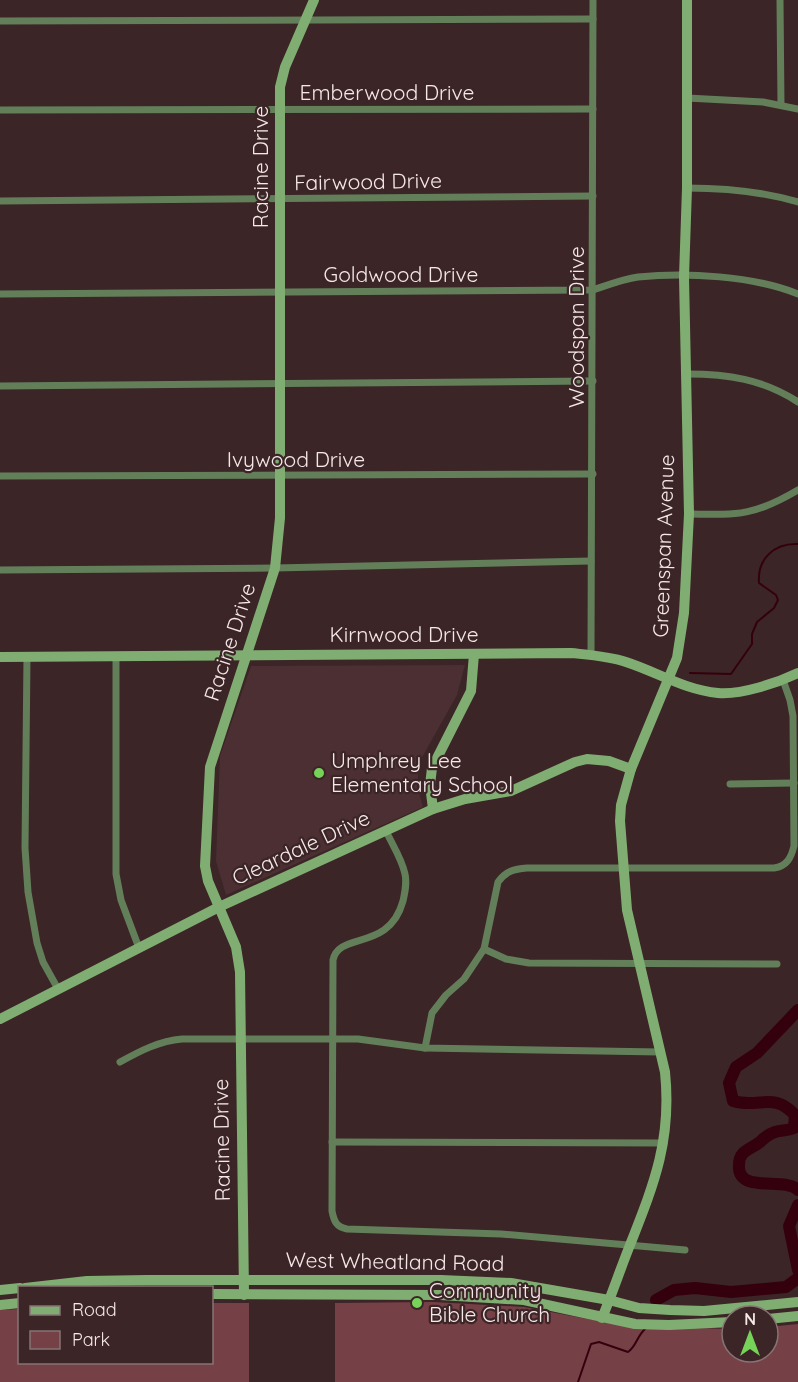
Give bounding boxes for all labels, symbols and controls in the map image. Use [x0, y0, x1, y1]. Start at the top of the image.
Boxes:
street label: Emberwood Drive [300, 79, 474, 105]
street label: Racine Drive [247, 106, 273, 228]
street label: Fairwood Drive [294, 167, 442, 195]
street label: Woodspan Drive [563, 246, 589, 408]
street label: Goldwood Drive [324, 261, 478, 287]
street label: Ivywood Drive [227, 446, 365, 472]
street label: Greenspan Avenue [647, 454, 679, 638]
street label: Racine Drive [198, 579, 260, 704]
street label: Kirnwood Drive [329, 621, 479, 647]
place label: Umphrey Lee Elementary School [331, 747, 513, 797]
marker: Umphrey Lee Elementary School [312, 766, 326, 780]
street label: Cleardale Drive [228, 804, 374, 890]
street label: Racine Drive [207, 1079, 235, 1202]
street label: West Wheatland Road [285, 1246, 505, 1276]
place label: Community Bible Church [429, 1277, 550, 1327]
legend [18, 1286, 213, 1364]
marker: Community Bible Church [410, 1296, 424, 1310]
text: Road [72, 1298, 117, 1321]
north arrow [720, 1304, 780, 1364]
text: N [744, 1309, 756, 1329]
text: Park [72, 1328, 110, 1351]

